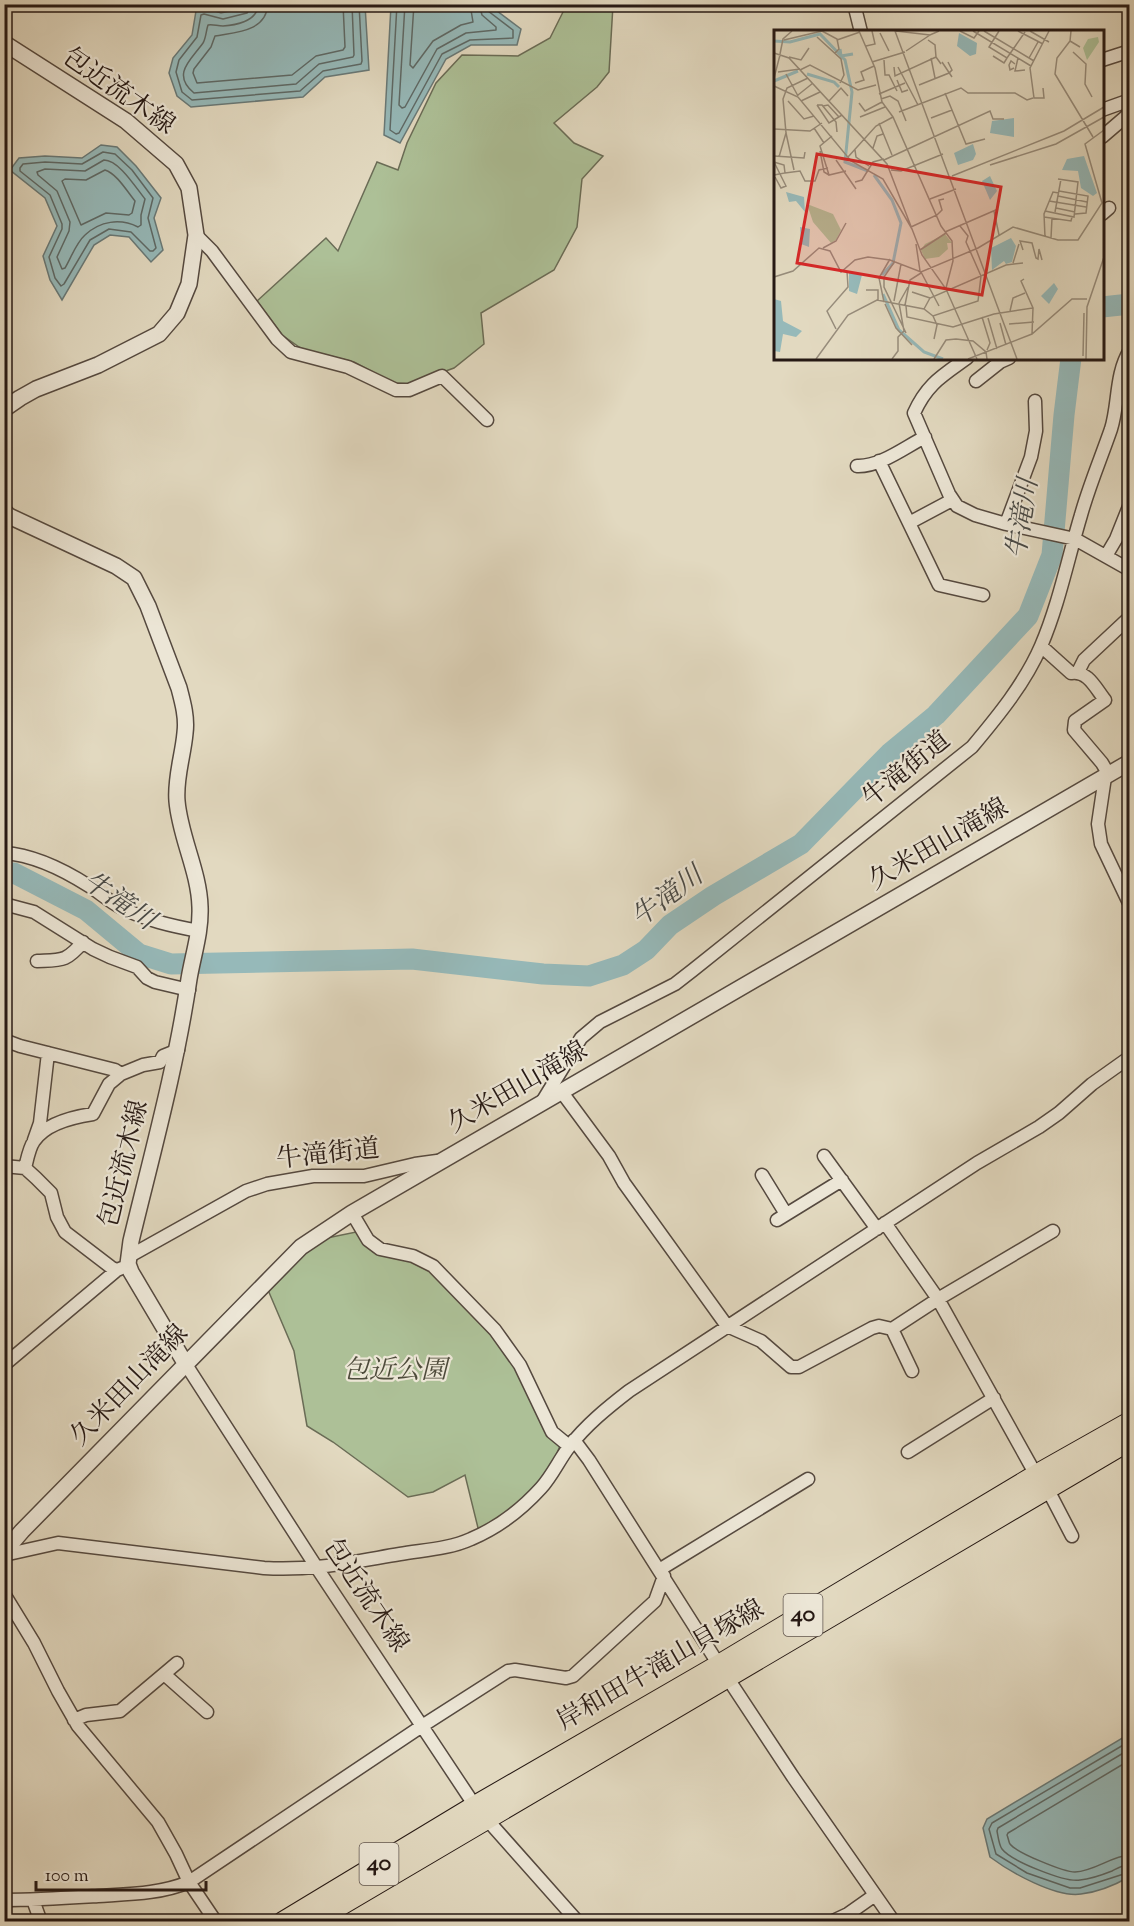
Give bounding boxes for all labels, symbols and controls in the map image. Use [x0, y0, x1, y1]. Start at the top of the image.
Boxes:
inset map [774, 30, 1104, 360]
street label: 包近流木線 [54, 40, 182, 144]
water label: 牛滝川 [998, 473, 1050, 562]
street label: 牛滝街道 [855, 723, 959, 817]
street label: 久米田山滝線 [862, 790, 1016, 900]
water label: 牛滝川 [624, 856, 714, 938]
water label: 牛滝川 [74, 863, 165, 942]
street label: 久米田山滝線 [441, 1033, 595, 1143]
street label: 包近流木線 [91, 1096, 159, 1232]
street label: 牛滝街道 [274, 1131, 382, 1179]
street label: 久米田山滝線 [63, 1317, 197, 1455]
park label: 包近公園 [343, 1353, 451, 1390]
street label: 包近流木線 [313, 1532, 417, 1660]
street label: 岸和田牛滝山貝塚線 [550, 1591, 772, 1741]
road number: 40 [784, 1594, 822, 1636]
road number: 40 [360, 1843, 398, 1885]
scale bar [36, 1854, 206, 1892]
text: 100 m [45, 1864, 89, 1890]

